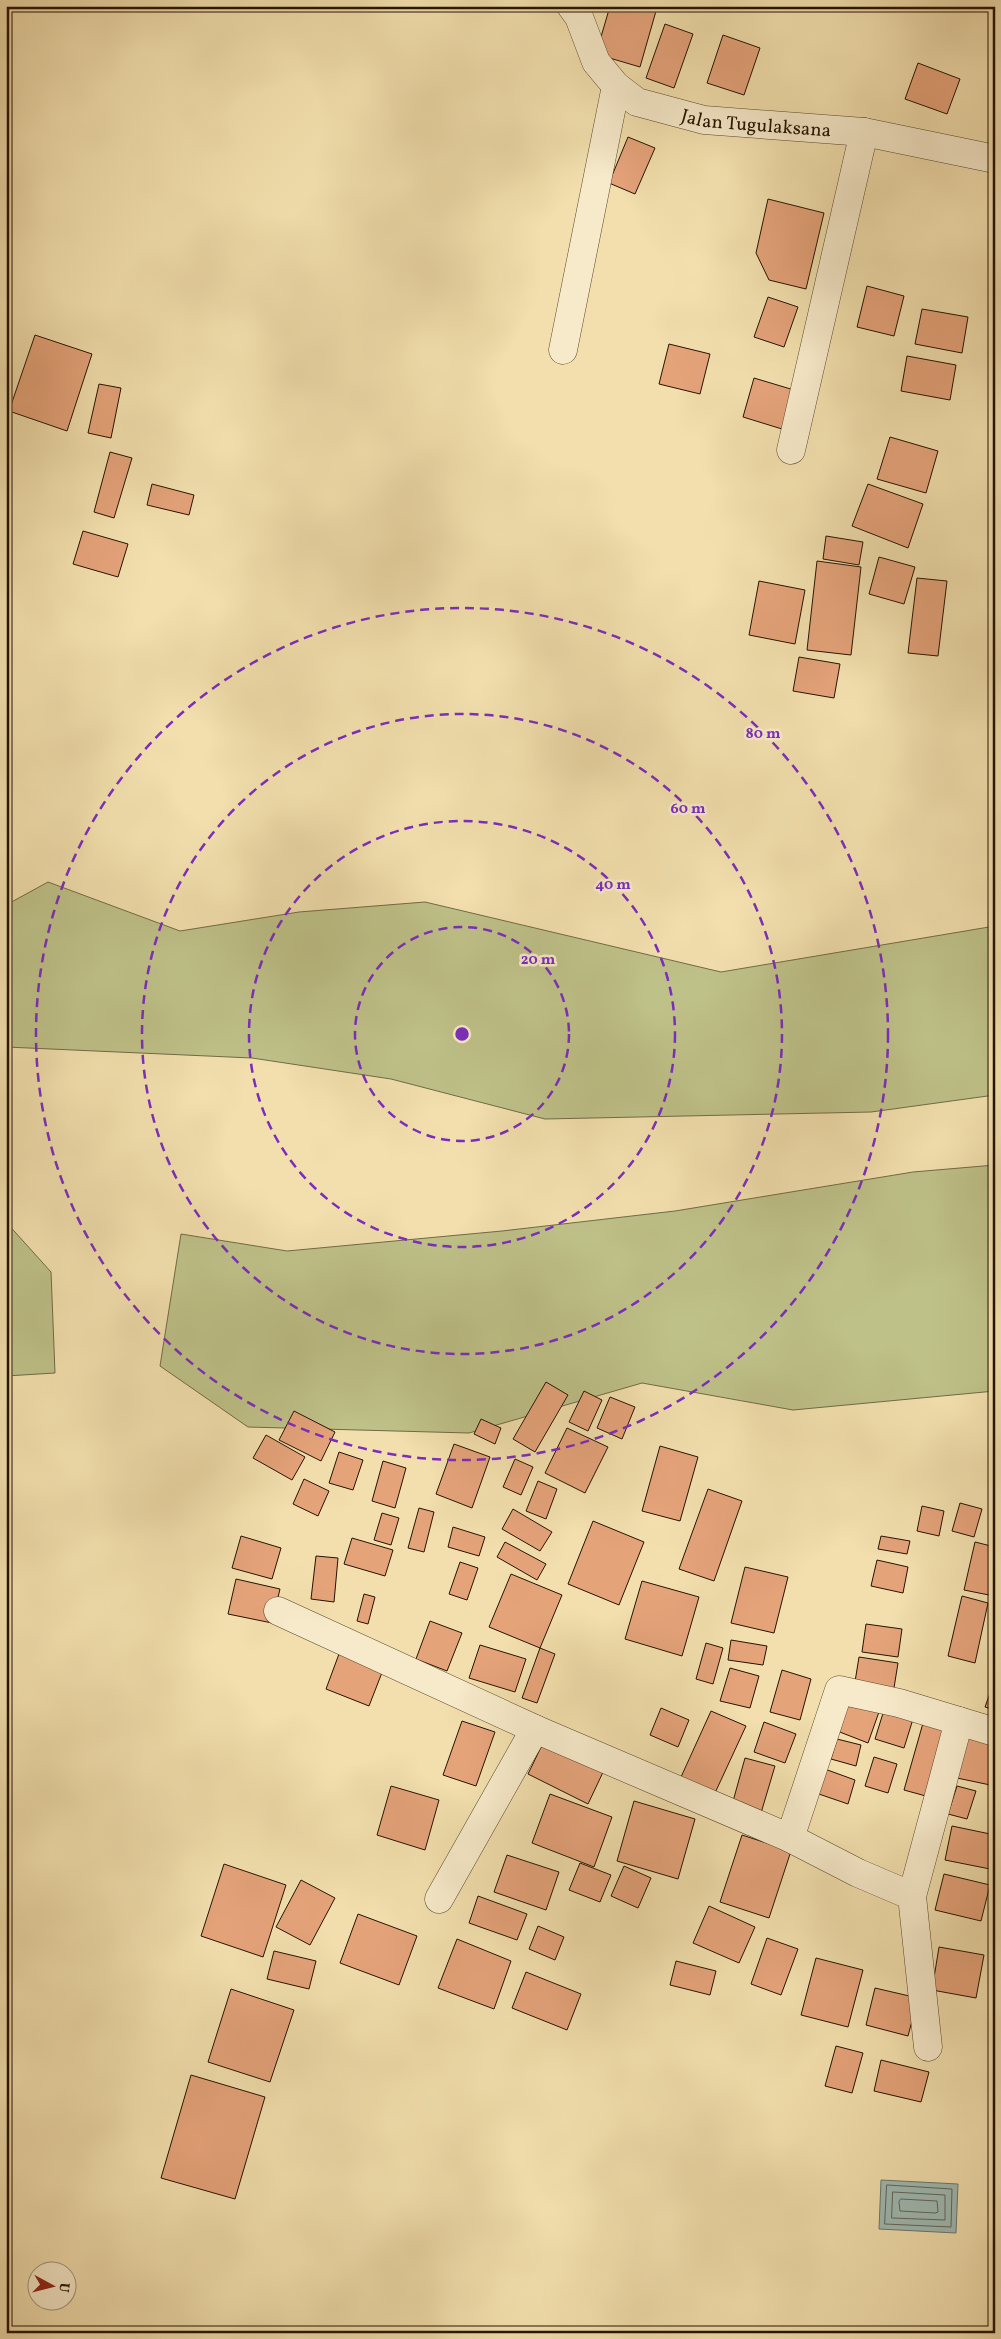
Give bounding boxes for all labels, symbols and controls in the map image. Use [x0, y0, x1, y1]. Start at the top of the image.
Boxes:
street label: Jalan Tugulaksana [678, 103, 832, 145]
text: 80 m [746, 724, 781, 745]
text: 60 m [671, 799, 706, 820]
text: 40 m [595, 875, 631, 896]
text: 20 m [521, 950, 556, 971]
centre of rings [453, 1025, 471, 1043]
north arrow [28, 2262, 78, 2312]
text: U [53, 2281, 73, 2294]

